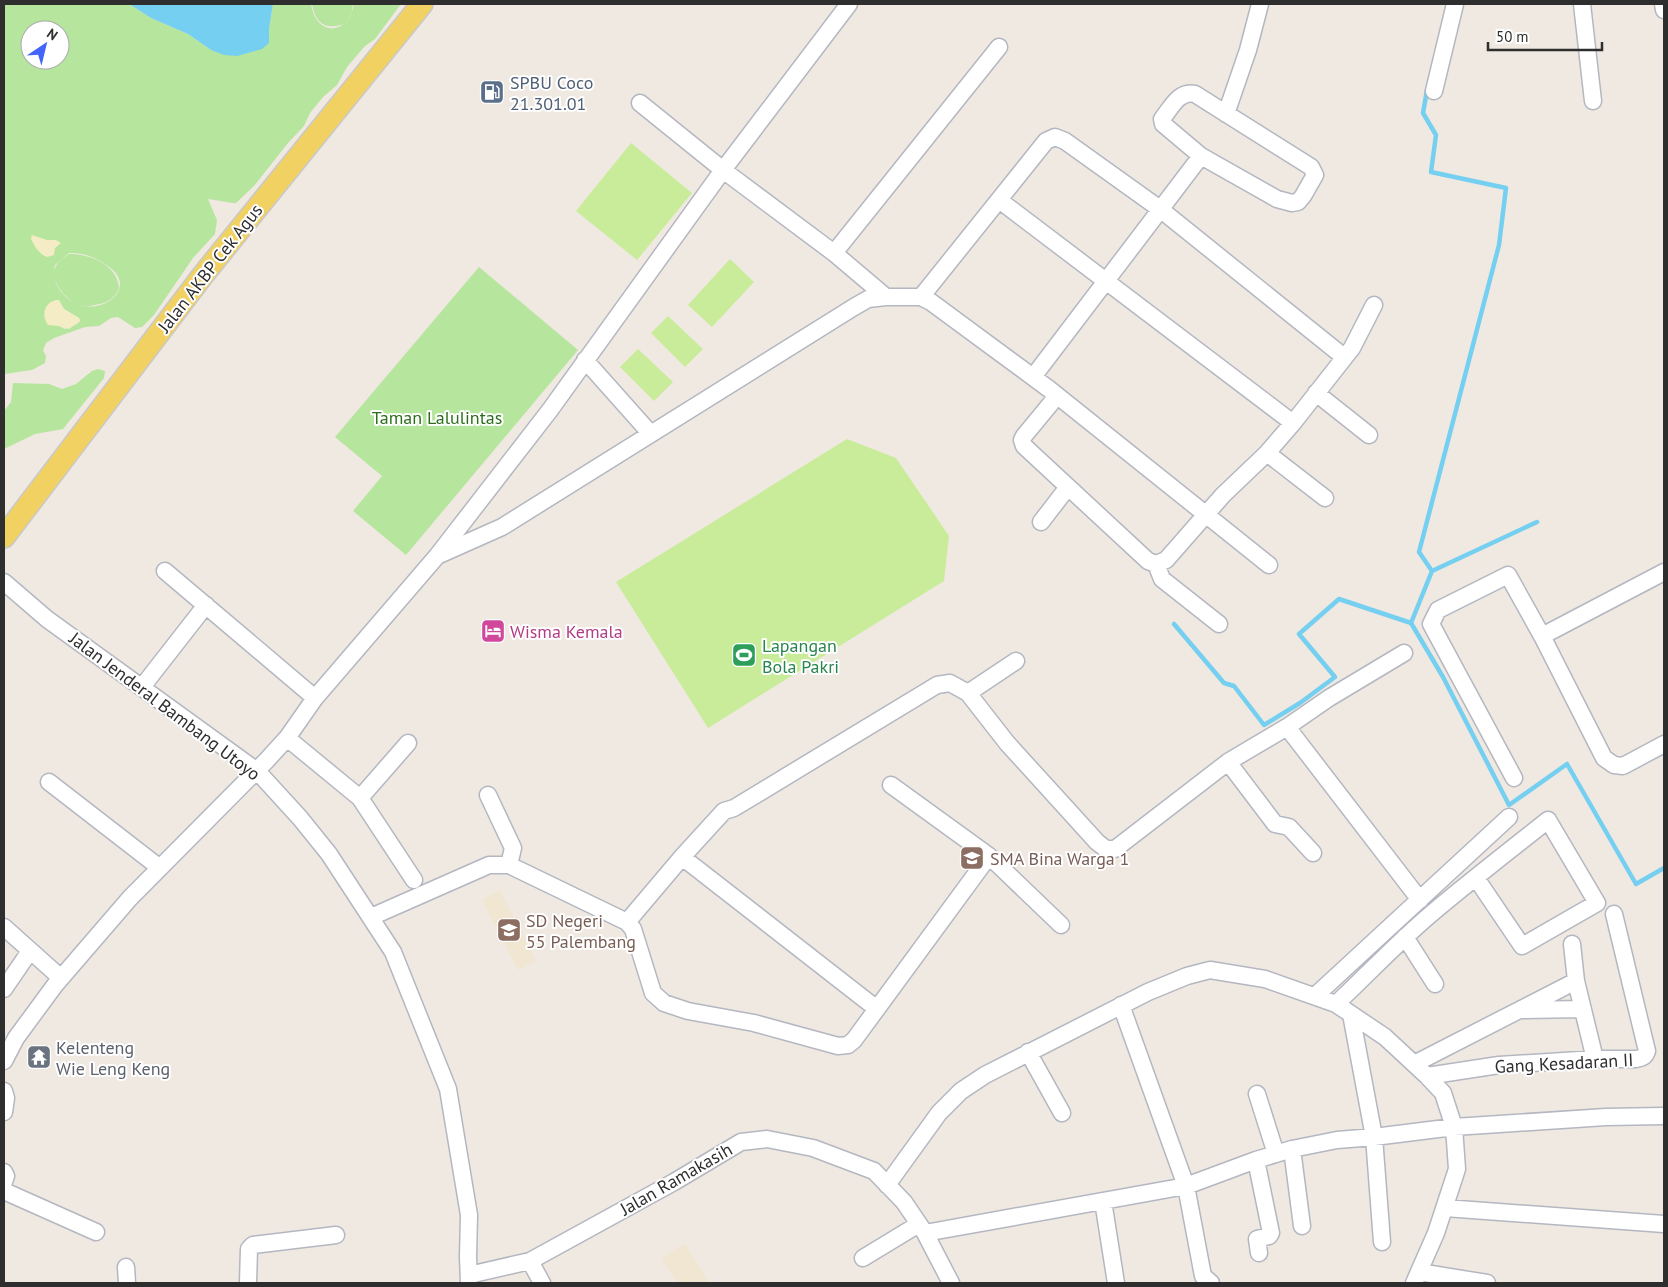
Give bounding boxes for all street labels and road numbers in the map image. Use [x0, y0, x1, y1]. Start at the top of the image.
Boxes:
street label: Jalan AKBP Cek Agus [152, 199, 267, 338]
street label: Jalan Jenderal Bambang Utoyo [64, 626, 265, 785]
street label: Gang Kesadaran II [1494, 1048, 1634, 1078]
street label: Jalan Ramakasih [615, 1138, 736, 1221]

